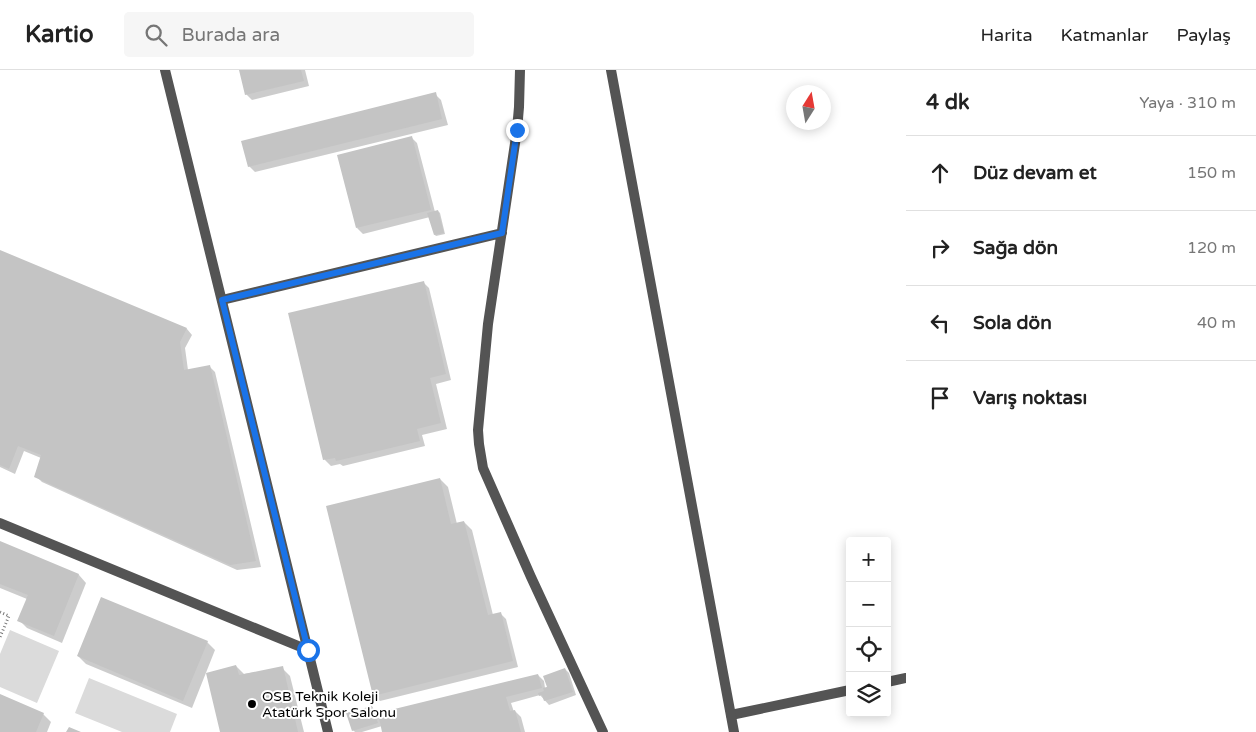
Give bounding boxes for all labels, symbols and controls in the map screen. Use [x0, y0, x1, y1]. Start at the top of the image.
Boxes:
search box [124, 12, 474, 57]
text: Kartio [25, 20, 94, 49]
icon: search [142, 21, 170, 49]
text: Burada ara [182, 24, 280, 46]
text: Harita [980, 24, 1033, 46]
text: Katmanlar [1061, 24, 1149, 46]
text: Paylaş [1177, 24, 1231, 46]
north arrow [786, 85, 831, 130]
text: 4 dk [926, 90, 969, 115]
text: Yaya · 310 m [1139, 93, 1236, 113]
route end [506, 119, 529, 142]
icon: ahead [926, 159, 954, 187]
text: Düz devam et [973, 162, 1097, 184]
text: 150 m [1187, 163, 1236, 183]
icon: right [926, 234, 954, 262]
text: Sağa dön [973, 237, 1058, 259]
text: 120 m [1187, 238, 1236, 258]
icon: left [926, 309, 954, 337]
text: Sola dön [973, 312, 1052, 334]
text: 40 m [1197, 313, 1236, 333]
icon: arrive [926, 384, 954, 412]
text: Varış noktası [973, 387, 1087, 409]
map controls [846, 537, 891, 717]
button: + [846, 537, 891, 582]
button: − [846, 582, 891, 627]
button: locate [846, 627, 891, 672]
route start [297, 639, 320, 662]
button: layers [846, 672, 891, 717]
place label: OSB Teknik Koleji Atatürk Spor Salonu [262, 688, 396, 721]
marker: OSB Teknik Koleji Atatürk Spor Salonu [246, 698, 258, 710]

